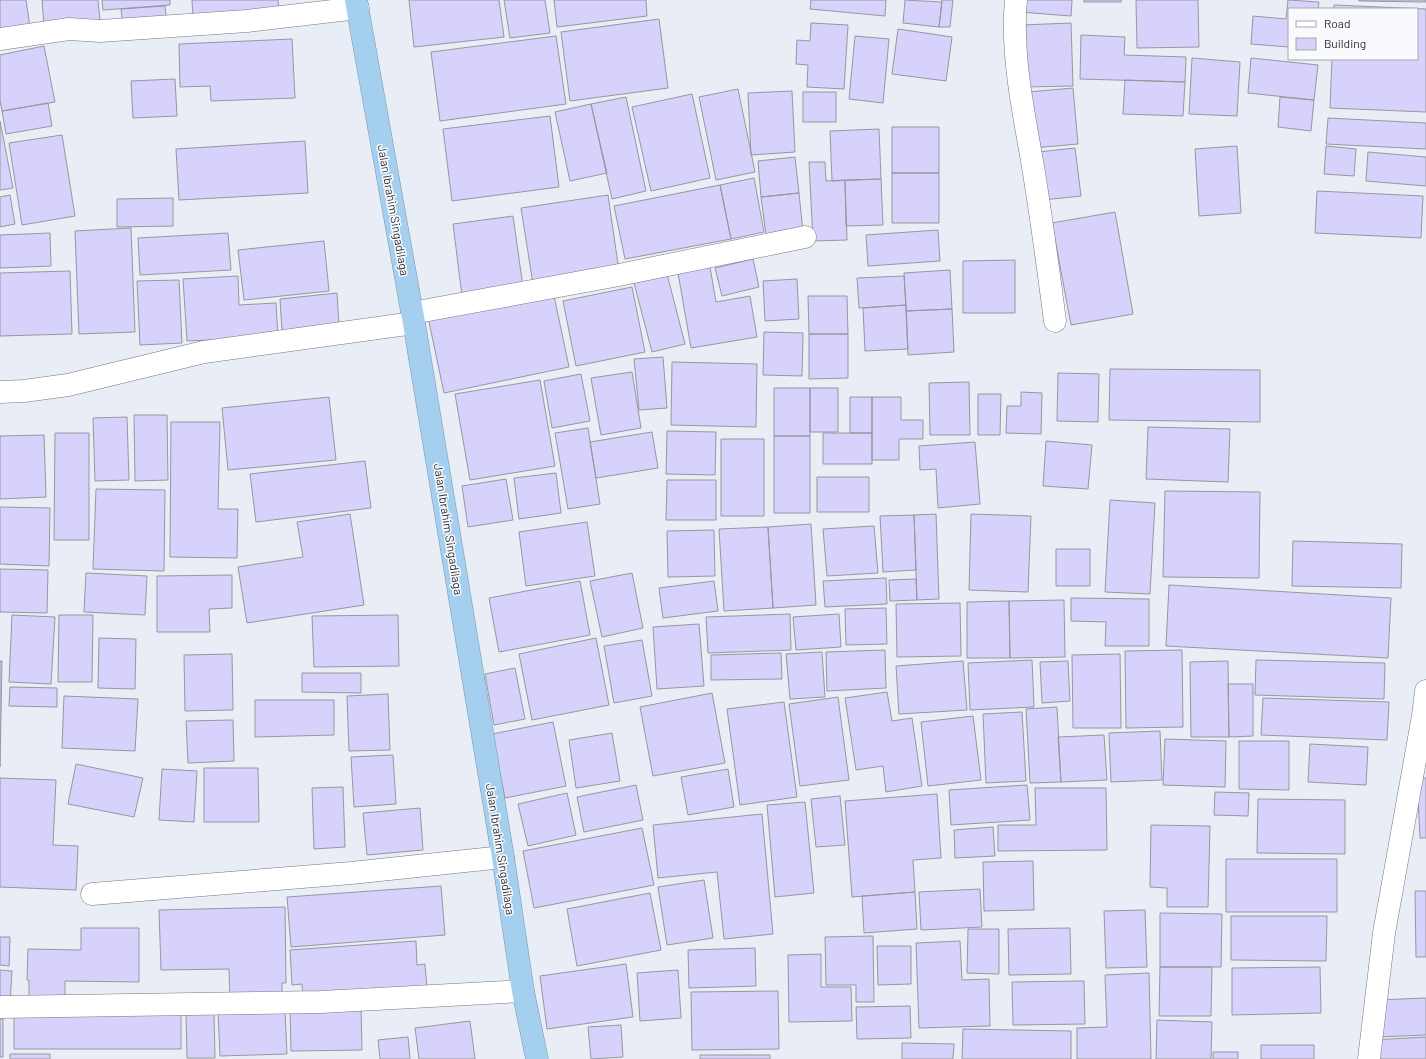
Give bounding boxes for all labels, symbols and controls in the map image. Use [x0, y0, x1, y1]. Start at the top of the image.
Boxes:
legend [1288, 8, 1418, 60]
text: Road [1324, 16, 1351, 30]
text: Building [1324, 36, 1366, 50]
street label: Jalan Ibrahim Singadilaga [376, 143, 412, 277]
street label: Jalan Ibrahim Singadilaga [432, 462, 466, 596]
street label: Jalan Ibrahim Singadilaga [484, 782, 518, 916]

